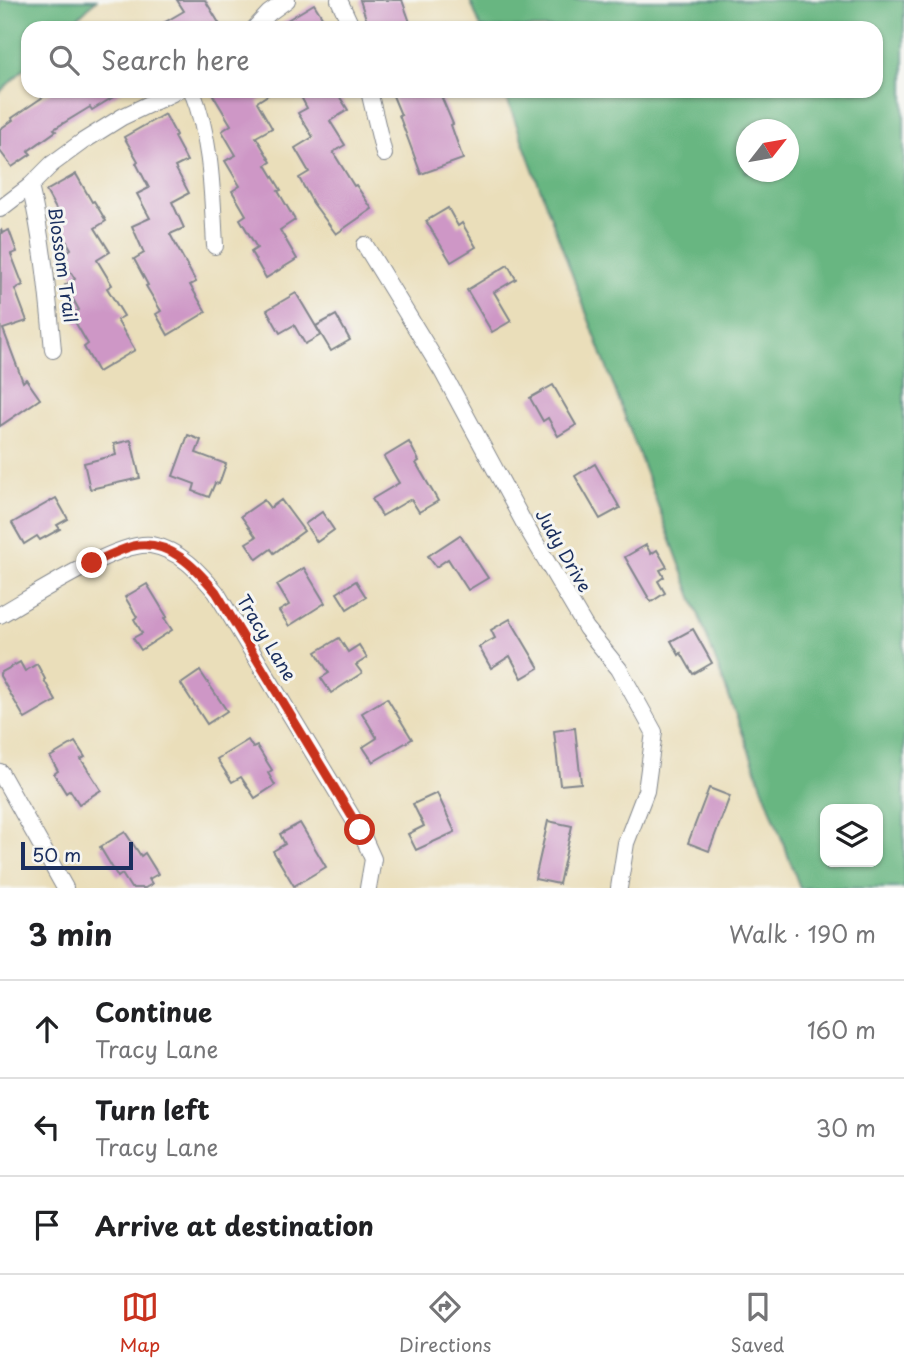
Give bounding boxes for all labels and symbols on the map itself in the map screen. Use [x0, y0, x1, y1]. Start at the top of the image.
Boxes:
north arrow [736, 119, 799, 182]
street label: Blossom Trail [42, 205, 85, 324]
street label: Judy Drive [530, 504, 599, 597]
route end [76, 547, 107, 578]
street label: Tracy Lane [231, 589, 304, 686]
route start [344, 814, 375, 845]
scale bar [21, 839, 133, 871]

